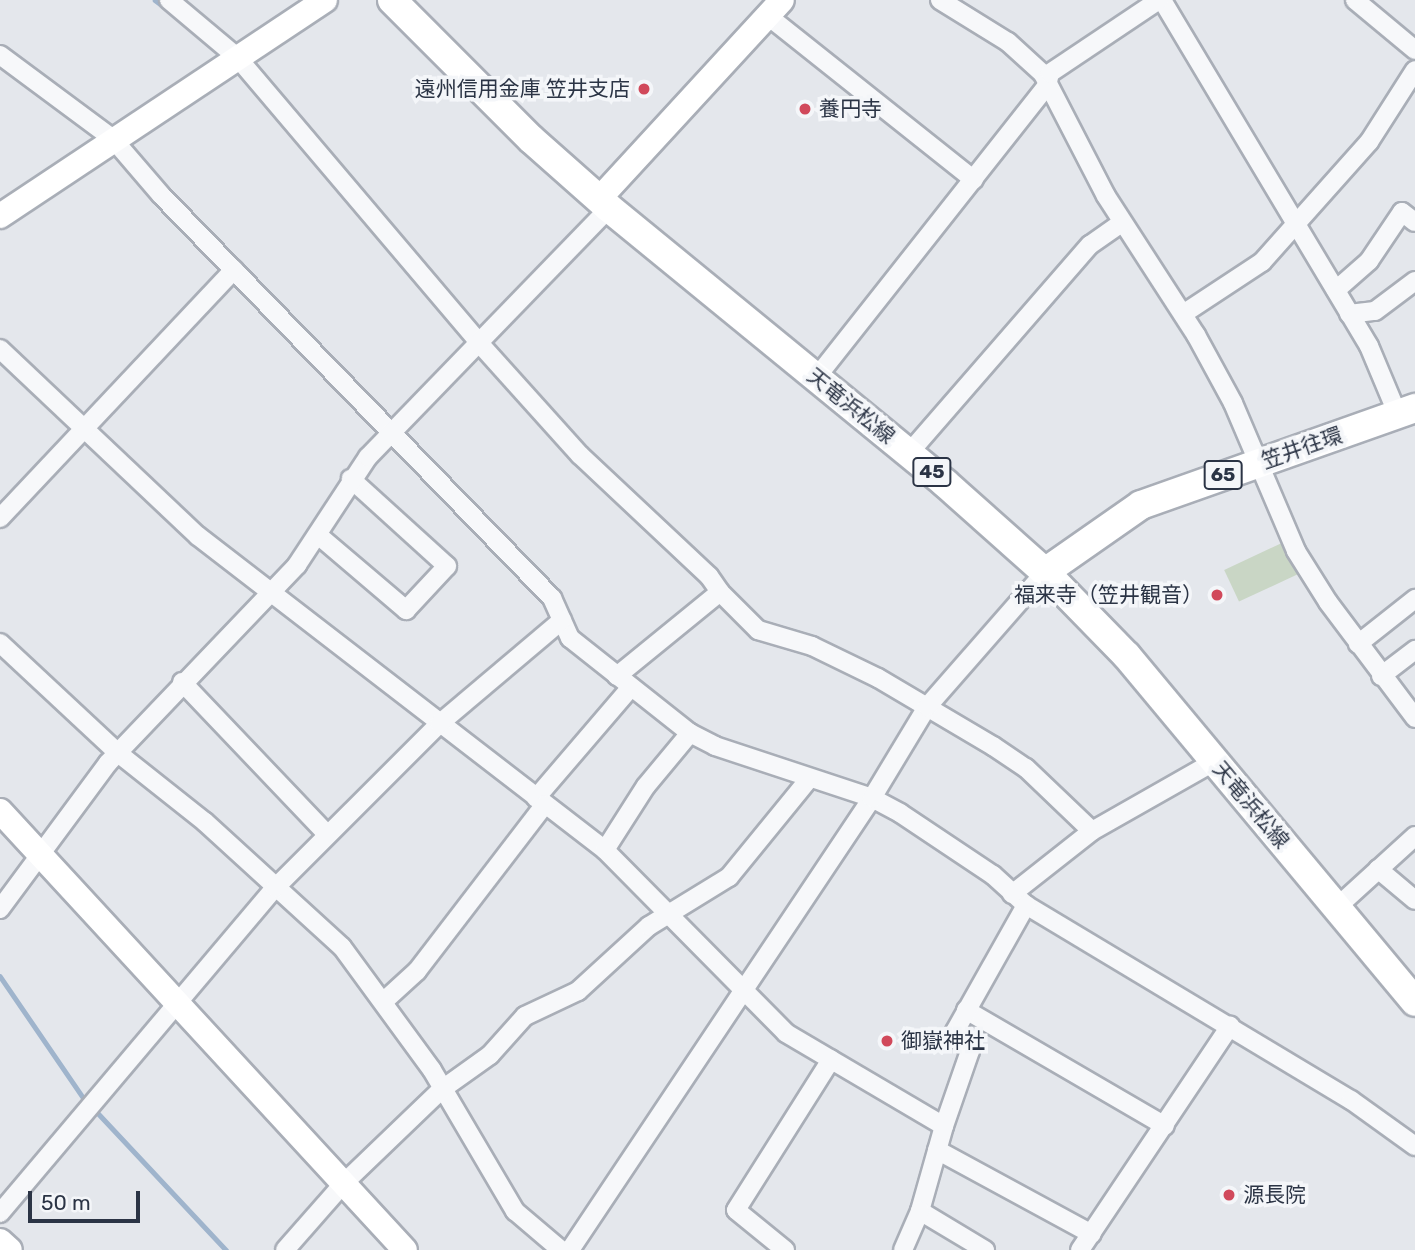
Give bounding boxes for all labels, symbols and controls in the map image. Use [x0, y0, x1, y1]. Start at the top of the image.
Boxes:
place label: 遠州信用金庫 笠井支店 [415, 76, 630, 102]
marker: 遠州信用金庫 笠井支店 [636, 81, 652, 97]
place label: 養円寺 [819, 96, 882, 122]
marker: 養円寺 [797, 101, 813, 117]
street label: 天竜浜松線 [802, 363, 900, 449]
street label: 笠井往環 [1258, 422, 1346, 474]
road number: 45 [911, 457, 953, 488]
road number: 65 [1202, 460, 1244, 490]
place label: 福来寺（笠井観音） [1014, 582, 1203, 608]
marker: 福来寺（笠井観音） [1209, 587, 1225, 603]
street label: 天竜浜松線 [1208, 757, 1294, 853]
place label: 御嶽神社 [901, 1028, 985, 1054]
marker: 御嶽神社 [879, 1033, 895, 1049]
scale bar [32, 1176, 144, 1220]
place label: 源長院 [1243, 1182, 1306, 1208]
marker: 源長院 [1221, 1187, 1237, 1203]
text: 50 m [41, 1190, 91, 1215]

